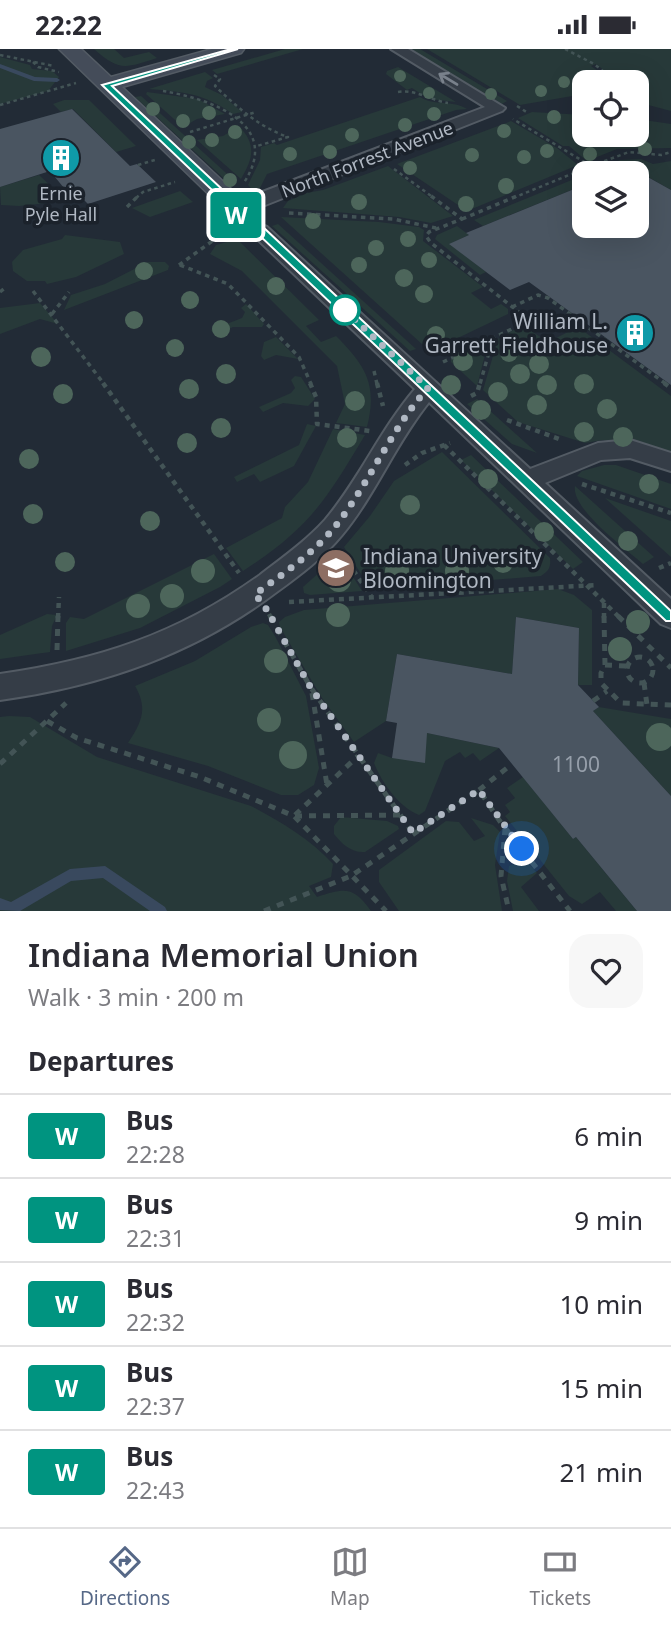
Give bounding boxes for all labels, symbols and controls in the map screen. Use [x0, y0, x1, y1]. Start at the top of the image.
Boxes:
text: 22:22 [35, 7, 102, 43]
map controls [572, 70, 649, 238]
button: locate [572, 70, 649, 147]
one-way arrow [438, 71, 458, 85]
street label: North Forrest Avenue [278, 115, 456, 203]
building icon: Ernie Pyle Hall [40, 137, 82, 179]
button: layers [572, 161, 649, 238]
place label: Ernie Pyle Hall [25, 181, 97, 226]
line badge: W [213, 192, 259, 238]
text: W [224, 198, 248, 231]
unlabelled marker [330, 295, 360, 325]
place label: William L. Garrett Fieldhouse [424, 307, 608, 359]
building icon: William L. Garrett Fieldhouse [614, 312, 656, 354]
place label: Indiana University Bloomington [363, 542, 542, 594]
school or university icon: Indiana University Bloomington [315, 547, 357, 589]
house number: 1100 [552, 750, 600, 778]
your location [504, 831, 539, 866]
text: Indiana Memorial Union [28, 932, 419, 977]
button: heart [569, 934, 643, 1008]
text: Walk · 3 min · 200 m [28, 981, 244, 1013]
text: Departures [28, 1043, 174, 1079]
text: Bus [126, 1102, 173, 1138]
text: 6 min [574, 1118, 643, 1154]
text: W [55, 1119, 78, 1152]
text: 22:28 [126, 1138, 185, 1170]
text: Bus [126, 1186, 173, 1222]
text: 9 min [574, 1202, 643, 1238]
text: W [55, 1203, 78, 1236]
text: 22:31 [126, 1222, 185, 1254]
text: Bus [126, 1270, 173, 1306]
text: 10 min [559, 1286, 643, 1322]
text: W [55, 1287, 78, 1320]
text: 22:32 [126, 1306, 185, 1338]
text: Bus [126, 1354, 173, 1390]
text: 15 min [559, 1370, 643, 1406]
text: W [55, 1371, 78, 1404]
text: 22:37 [126, 1390, 185, 1422]
text: Bus [126, 1438, 173, 1474]
text: 21 min [559, 1454, 643, 1490]
text: W [55, 1455, 78, 1488]
text: 22:43 [126, 1474, 185, 1506]
tab: Directions [80, 1543, 170, 1611]
tab: Map [330, 1543, 370, 1611]
tab: Tickets [530, 1543, 591, 1611]

